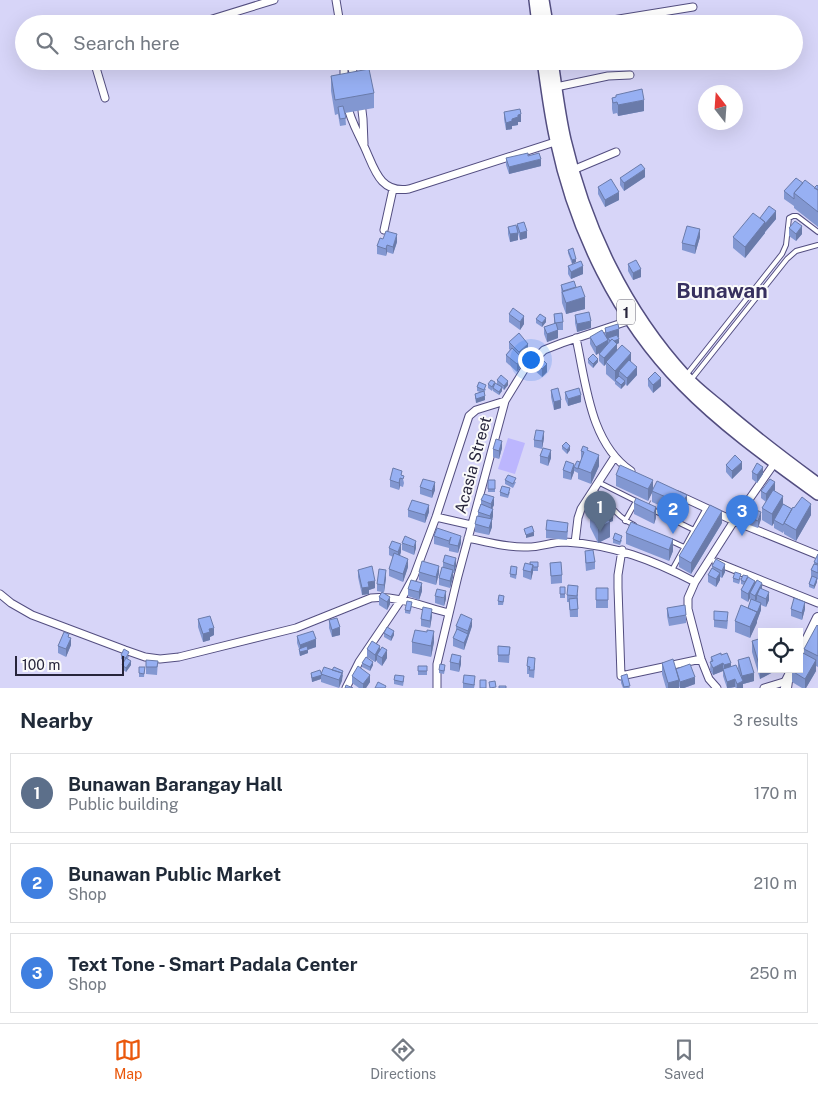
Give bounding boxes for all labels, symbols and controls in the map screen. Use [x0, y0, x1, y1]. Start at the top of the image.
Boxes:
search box [15, 15, 803, 70]
icon: search [33, 29, 61, 57]
text: Search here [73, 32, 180, 54]
north arrow [698, 85, 743, 130]
district label: Bunawan [676, 278, 768, 303]
road number: 1 [617, 300, 635, 324]
your location [518, 347, 544, 373]
street label: Acasia Street [451, 414, 495, 516]
pin: 1 [584, 491, 616, 532]
pin: 2 [657, 493, 689, 534]
pin: 3 [726, 495, 758, 536]
map controls [758, 628, 803, 673]
button: locate [758, 628, 803, 673]
scale bar [15, 653, 124, 676]
text: 100 m [22, 657, 60, 673]
text: Nearby [20, 708, 93, 733]
text: 3 results [733, 711, 798, 730]
text: Bunawan Barangay Hall [68, 773, 283, 795]
text: 1 [34, 784, 40, 803]
text: 170 m [754, 784, 797, 803]
text: Public building [68, 795, 179, 814]
text: Bunawan Public Market [68, 863, 281, 885]
text: 2 [32, 874, 42, 893]
text: 210 m [753, 874, 797, 893]
text: Shop [68, 885, 107, 904]
text: Text Tone - Smart Padala Center [68, 953, 358, 975]
text: 3 [32, 964, 42, 983]
text: 250 m [750, 964, 797, 983]
text: Shop [68, 975, 107, 994]
tab: Map [114, 1036, 142, 1082]
tab: Directions [370, 1036, 436, 1082]
tab: Saved [664, 1036, 704, 1082]

